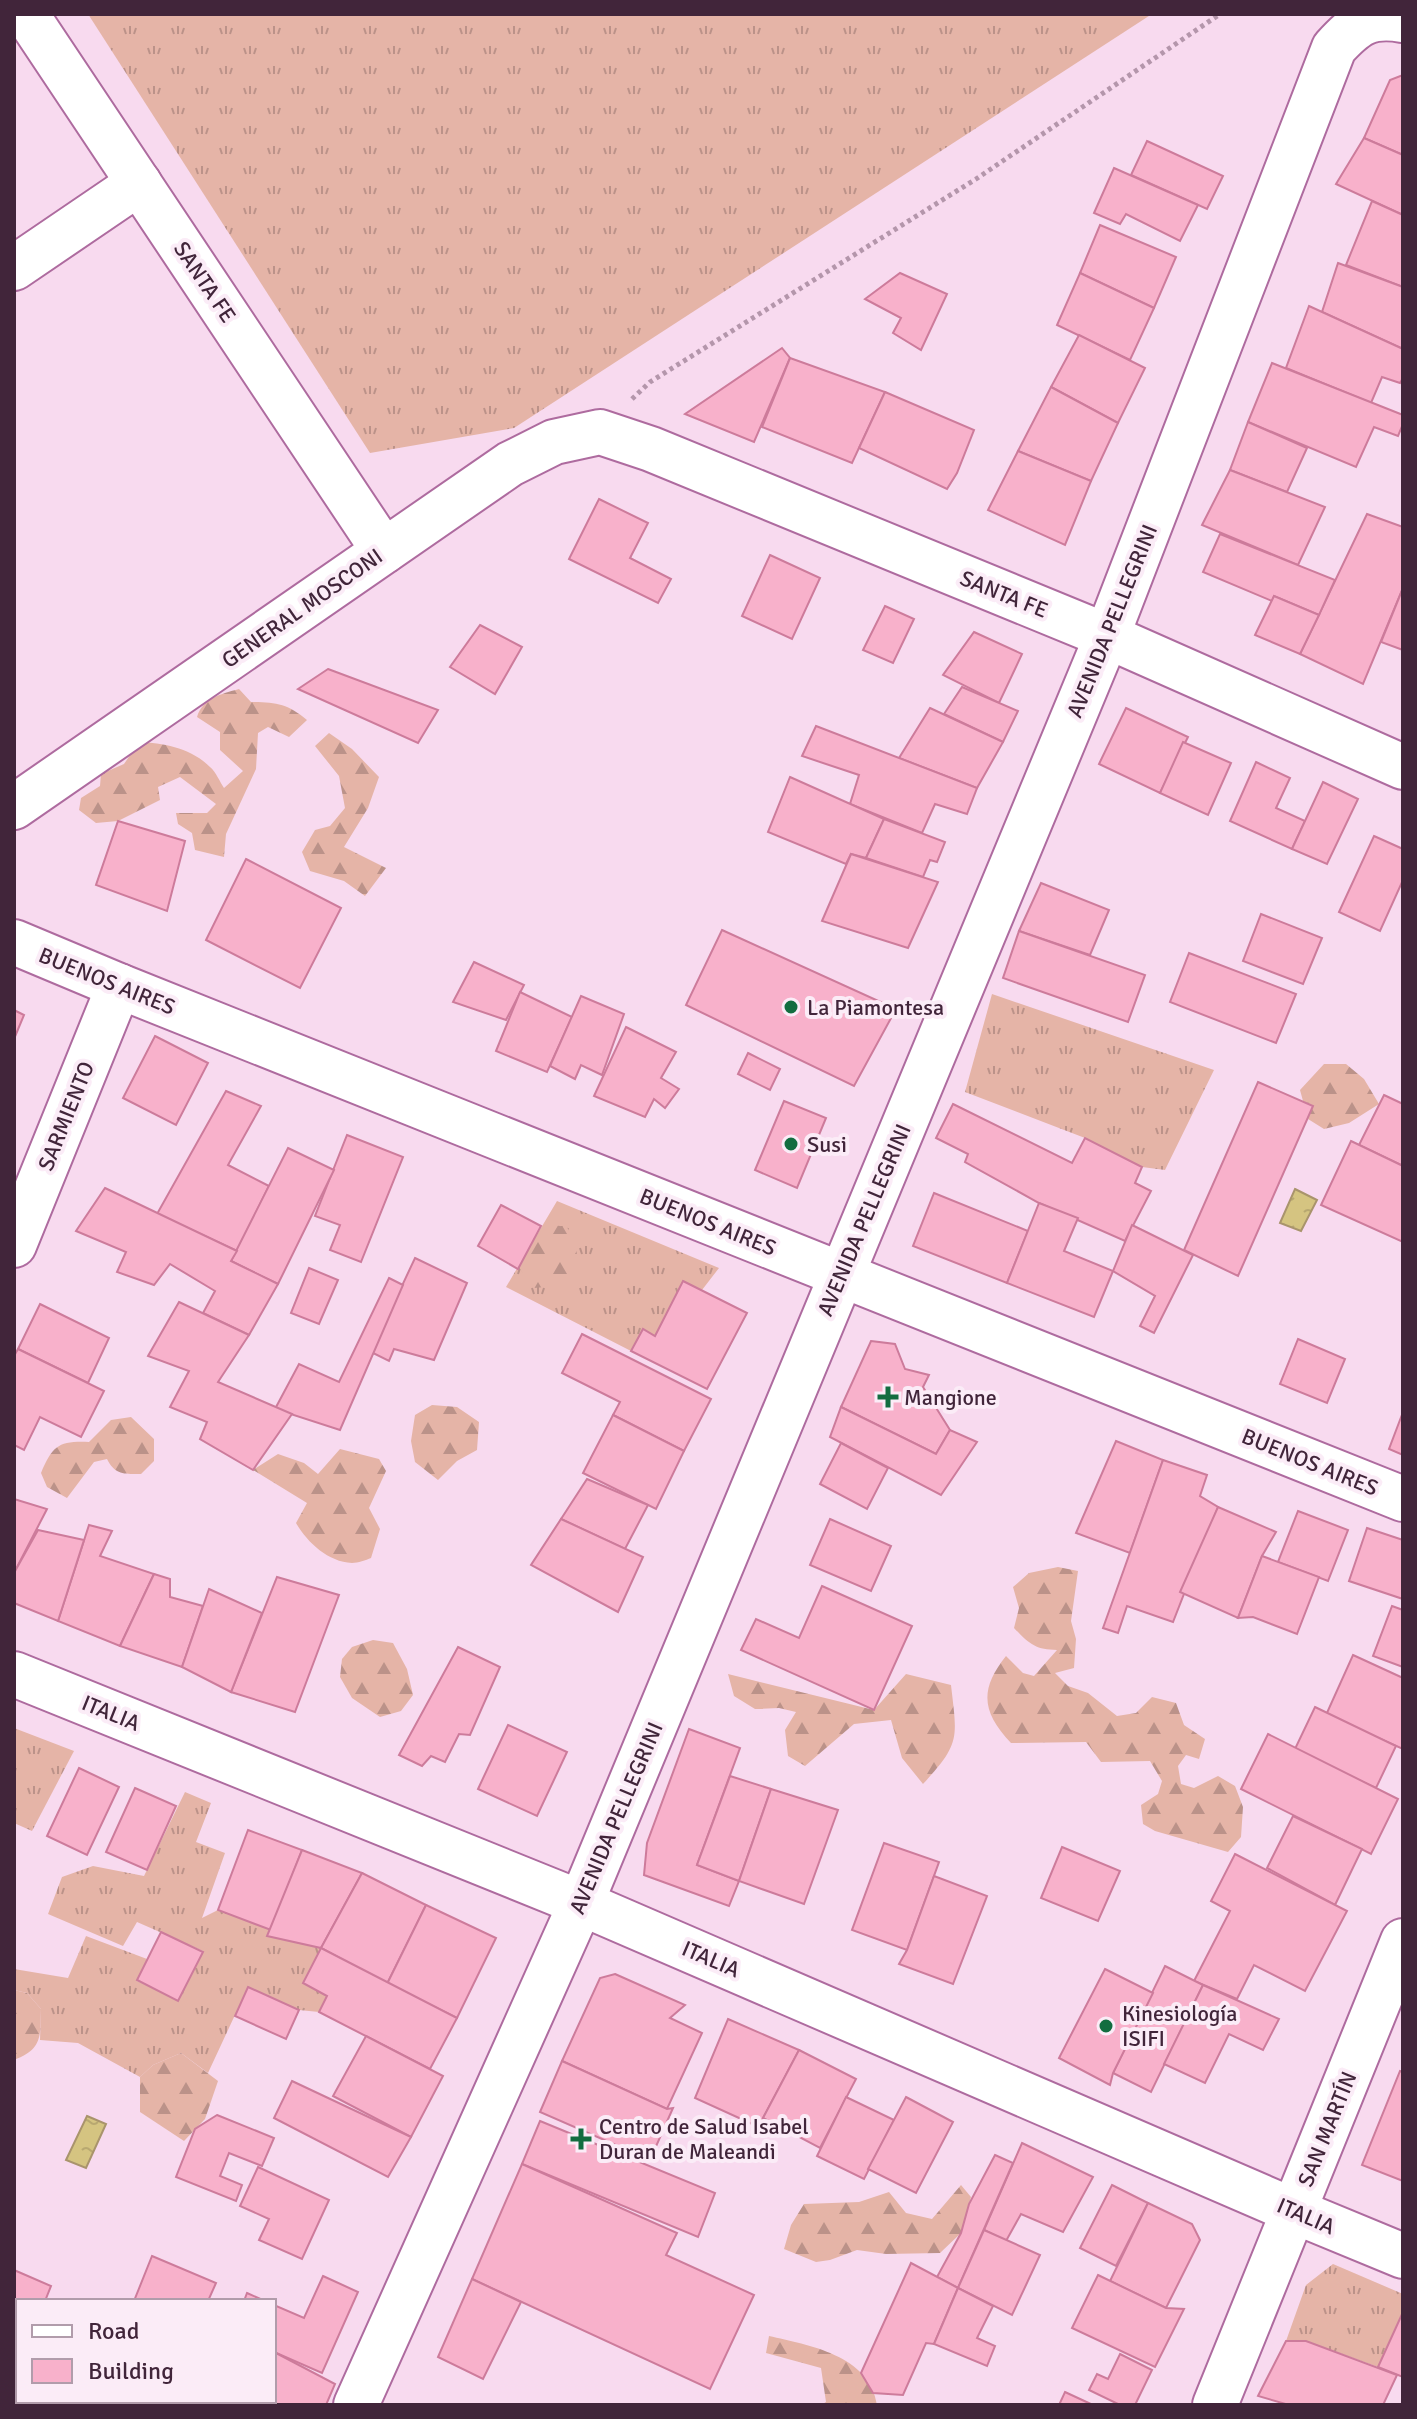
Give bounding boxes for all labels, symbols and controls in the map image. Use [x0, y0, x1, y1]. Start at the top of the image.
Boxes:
street label: SANTA FE [168, 236, 242, 328]
street label: AVENIDA PELLEGRINI [1061, 520, 1163, 722]
street label: GENERAL MOSCONI [216, 542, 388, 674]
street label: SANTA FE [956, 564, 1052, 624]
street label: BUENOS AIRES [35, 941, 179, 1021]
place label: La Piamontesa [807, 994, 944, 1021]
marker: La Piamontesa [782, 998, 800, 1016]
street label: SARMIENTO [32, 1058, 100, 1174]
street label: AVENIDA PELLEGRINI [811, 1120, 917, 1320]
place label: Susi [807, 1131, 847, 1158]
marker: Susi [782, 1135, 800, 1153]
street label: BUENOS AIRES [636, 1182, 780, 1262]
place label: Mangione [904, 1384, 997, 1411]
marker: Mangione [879, 1388, 897, 1406]
street label: BUENOS AIRES [1238, 1422, 1382, 1502]
street label: ITALIA [78, 1689, 145, 1737]
street label: AVENIDA PELLEGRINI [563, 1718, 669, 1918]
street label: ITALIA [678, 1935, 745, 1983]
place label: Kinesiología ISIFI [1122, 2000, 1238, 2052]
marker: Kinesiología ISIFI [1097, 2017, 1115, 2035]
street label: SAN MARTÍN [1292, 2067, 1362, 2191]
place label: Centro de Salud Isabel Duran de Maleandi [599, 2113, 809, 2165]
marker: Centro de Salud Isabel Duran de Maleandi [570, 2128, 592, 2150]
street label: ITALIA [1273, 2192, 1340, 2240]
legend [16, 2299, 276, 2403]
text: Road [88, 2316, 139, 2346]
text: Building [88, 2356, 174, 2386]

